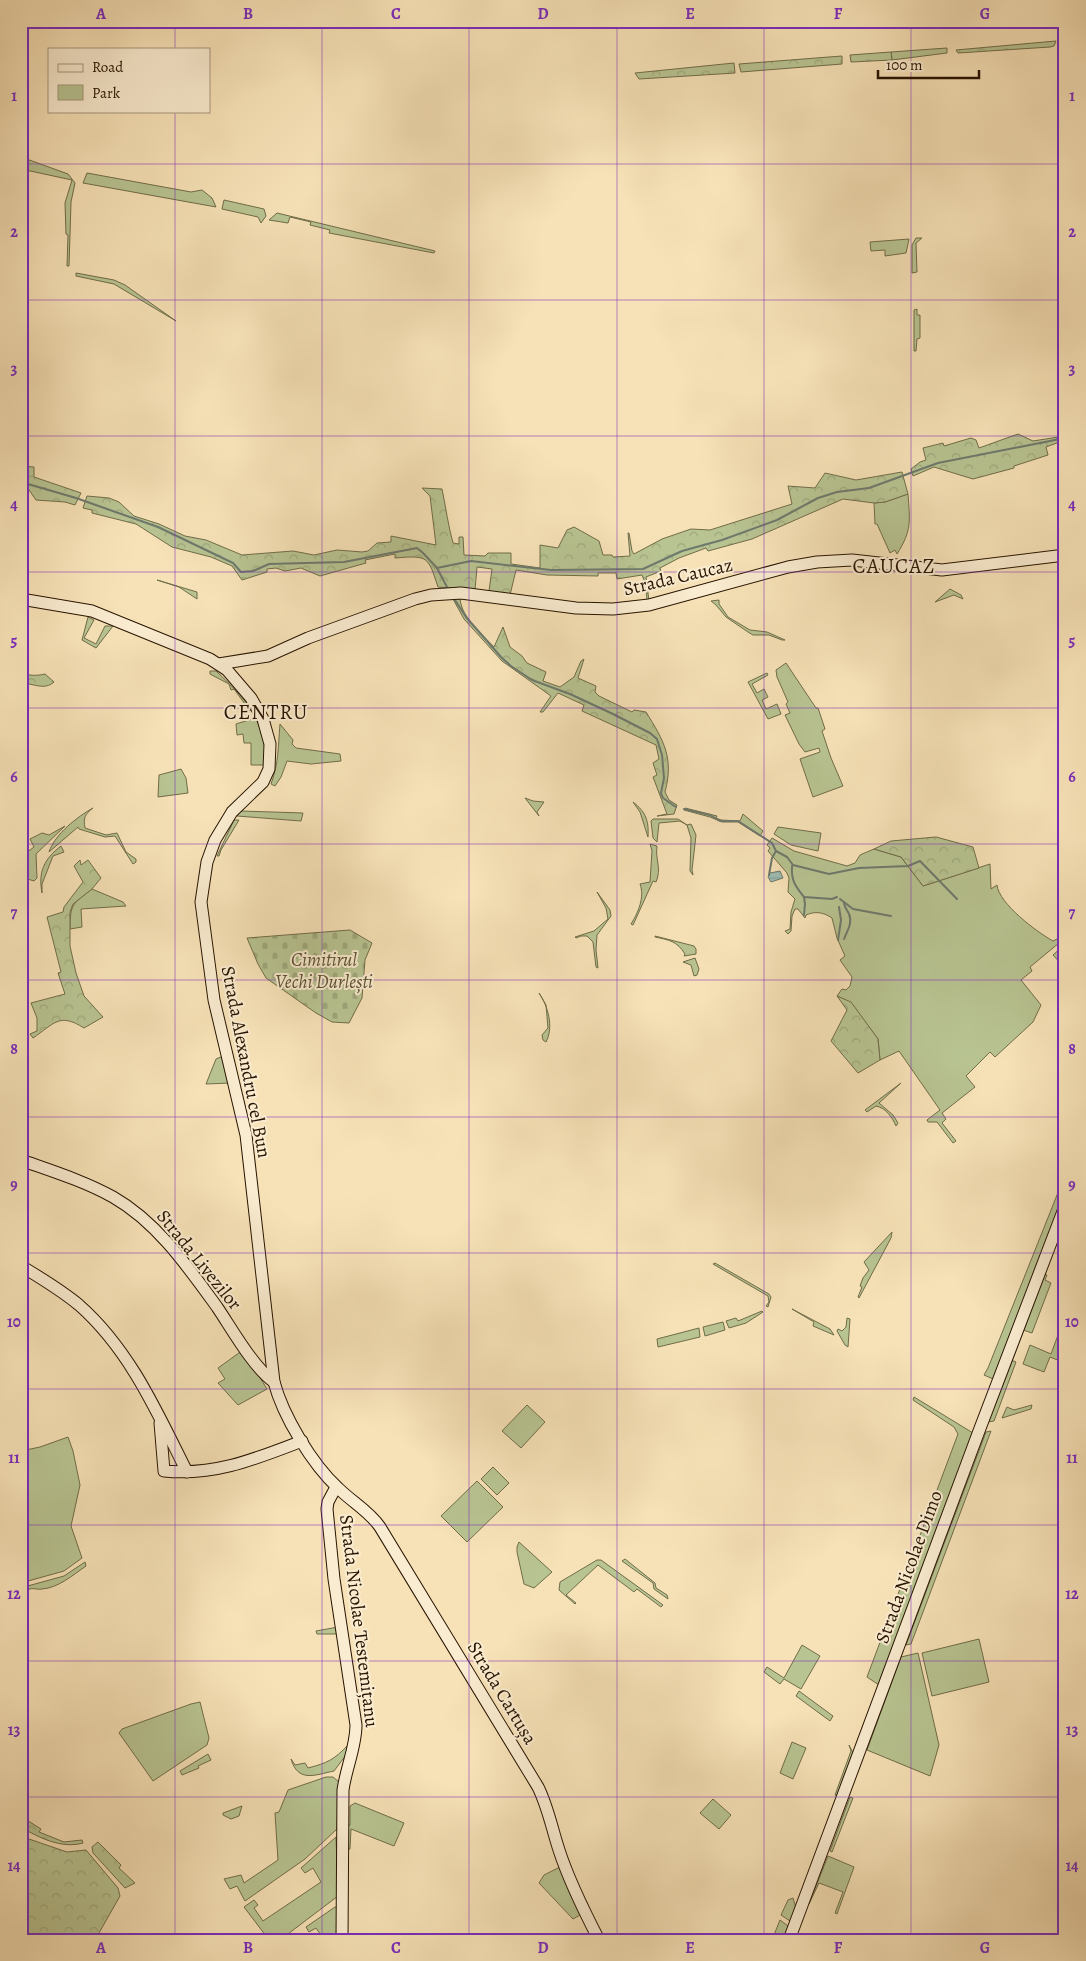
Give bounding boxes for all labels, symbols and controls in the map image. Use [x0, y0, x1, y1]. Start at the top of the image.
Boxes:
text: A [95, 3, 107, 25]
text: B [243, 3, 253, 25]
text: C [391, 3, 401, 25]
text: D [537, 3, 549, 25]
text: E [685, 3, 695, 25]
text: F [834, 3, 843, 25]
text: G [980, 3, 990, 25]
legend [48, 48, 210, 112]
scale bar [878, 48, 980, 80]
text: 100 m [886, 55, 923, 75]
text: Road [92, 57, 124, 77]
text: Park [92, 83, 121, 103]
text: 1 [11, 85, 17, 107]
text: 1 [1069, 85, 1075, 107]
text: 2 [10, 221, 18, 243]
text: 2 [1068, 221, 1076, 243]
text: 3 [11, 358, 18, 380]
text: 3 [1069, 358, 1076, 380]
text: 4 [10, 494, 18, 516]
text: 4 [1068, 494, 1076, 516]
street label: Strada Caucaz [621, 552, 735, 602]
district label: CAUCAZ [853, 552, 935, 580]
text: 5 [11, 630, 18, 652]
text: 5 [1069, 630, 1076, 652]
district label: CENTRU [224, 698, 308, 726]
text: 6 [10, 766, 18, 788]
text: 6 [1068, 766, 1076, 788]
text: 7 [11, 902, 18, 924]
text: 7 [1069, 902, 1076, 924]
park label: Cimitirul Vechi Durlești [275, 947, 373, 995]
street label: Strada Alexandru cel Bun [215, 964, 277, 1160]
text: 8 [10, 1038, 18, 1060]
text: 8 [1068, 1038, 1076, 1060]
text: 9 [10, 1174, 18, 1196]
text: 9 [1068, 1174, 1076, 1196]
street label: Strada Livezilor [150, 1204, 248, 1316]
text: 10 [7, 1311, 21, 1333]
text: 10 [1065, 1311, 1079, 1333]
text: 11 [8, 1447, 20, 1469]
text: 11 [1066, 1447, 1078, 1469]
street label: Strada Nicolae Dimo [869, 1487, 949, 1647]
street label: Strada Nicolae Testemițanu [333, 1513, 385, 1730]
text: 12 [7, 1583, 21, 1605]
text: 12 [1065, 1583, 1079, 1605]
street label: Strada Cartușa [461, 1637, 543, 1750]
text: 13 [8, 1719, 20, 1741]
text: 13 [1066, 1719, 1078, 1741]
text: 14 [7, 1855, 21, 1877]
text: 14 [1065, 1855, 1079, 1877]
text: A [95, 1937, 107, 1959]
text: B [243, 1937, 253, 1959]
text: C [391, 1937, 401, 1959]
text: D [537, 1937, 549, 1959]
text: E [685, 1937, 695, 1959]
text: F [834, 1937, 843, 1959]
text: G [980, 1937, 990, 1959]

